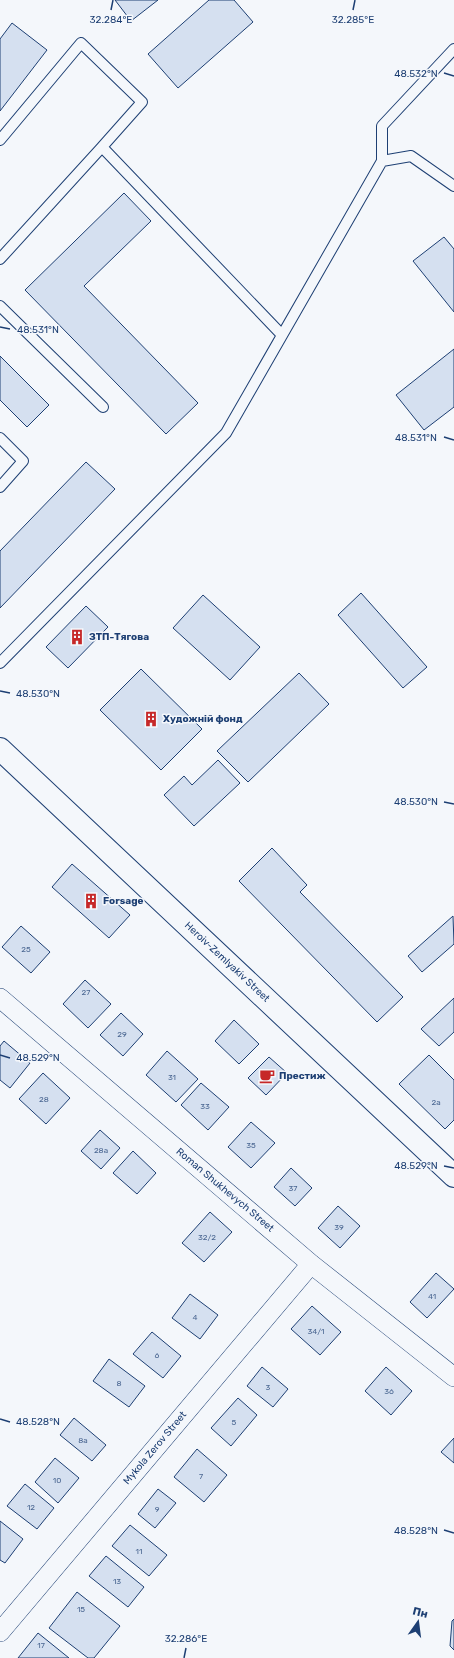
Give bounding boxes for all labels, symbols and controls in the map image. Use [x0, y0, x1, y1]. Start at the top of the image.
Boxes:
text: 32.284°E [90, 14, 132, 26]
text: 32.285°E [332, 14, 374, 26]
text: 48.532°N [394, 68, 438, 80]
text: 48.531°N [17, 324, 59, 336]
text: 48.531°N [395, 432, 437, 444]
building icon: ЗТП-Тягова [68, 628, 86, 646]
place label: ЗТП-Тягова [89, 631, 149, 643]
text: 48.530°N [16, 688, 60, 700]
building icon: Художній фонд [142, 710, 160, 728]
place label: Художній фонд [163, 713, 243, 725]
text: 48.530°N [394, 796, 438, 808]
building icon: Forsage [82, 892, 100, 910]
place label: Forsage [103, 895, 144, 907]
street label: Heroiv-Zemlyakiv Street [182, 919, 272, 1005]
house number: 25 [21, 945, 31, 954]
house number: 27 [82, 988, 90, 997]
house number: 29 [117, 1030, 127, 1039]
text: 48.529°N [16, 1052, 60, 1064]
cafe icon: Престиж [258, 1067, 276, 1085]
place label: Престиж [279, 1070, 326, 1082]
house number: 31 [168, 1073, 176, 1082]
house number: 28 [39, 1095, 49, 1104]
house number: 2а [431, 1098, 441, 1107]
house number: 33 [200, 1102, 210, 1111]
house number: 35 [246, 1141, 256, 1150]
house number: 28а [94, 1146, 108, 1155]
street label: Roman Shukhevych Street [174, 1146, 276, 1235]
text: 48.529°N [394, 1160, 438, 1172]
house number: 37 [289, 1184, 297, 1193]
house number: 39 [334, 1223, 344, 1232]
house number: 32/2 [198, 1233, 216, 1242]
house number: 41 [428, 1292, 436, 1301]
house number: 4 [193, 1313, 198, 1322]
house number: 34/1 [307, 1327, 325, 1336]
house number: 6 [155, 1351, 160, 1360]
house number: 8 [116, 1379, 122, 1388]
house number: 3 [266, 1383, 271, 1392]
house number: 36 [384, 1387, 394, 1396]
street label: Mykola Zerov Street [121, 1409, 189, 1487]
text: 48.528°N [16, 1416, 60, 1428]
house number: 5 [232, 1418, 237, 1427]
house number: 8а [78, 1436, 88, 1445]
house number: 7 [199, 1472, 203, 1481]
house number: 10 [53, 1476, 61, 1485]
house number: 12 [27, 1503, 35, 1512]
house number: 9 [155, 1505, 160, 1514]
text: 48.528°N [394, 1525, 438, 1537]
house number: 11 [136, 1547, 142, 1556]
house number: 13 [113, 1577, 121, 1586]
north arrow [398, 1602, 438, 1642]
house number: 15 [77, 1605, 85, 1614]
text: Пн [411, 1605, 429, 1621]
text: 32.286°E [165, 1633, 207, 1645]
house number: 17 [37, 1641, 45, 1650]

